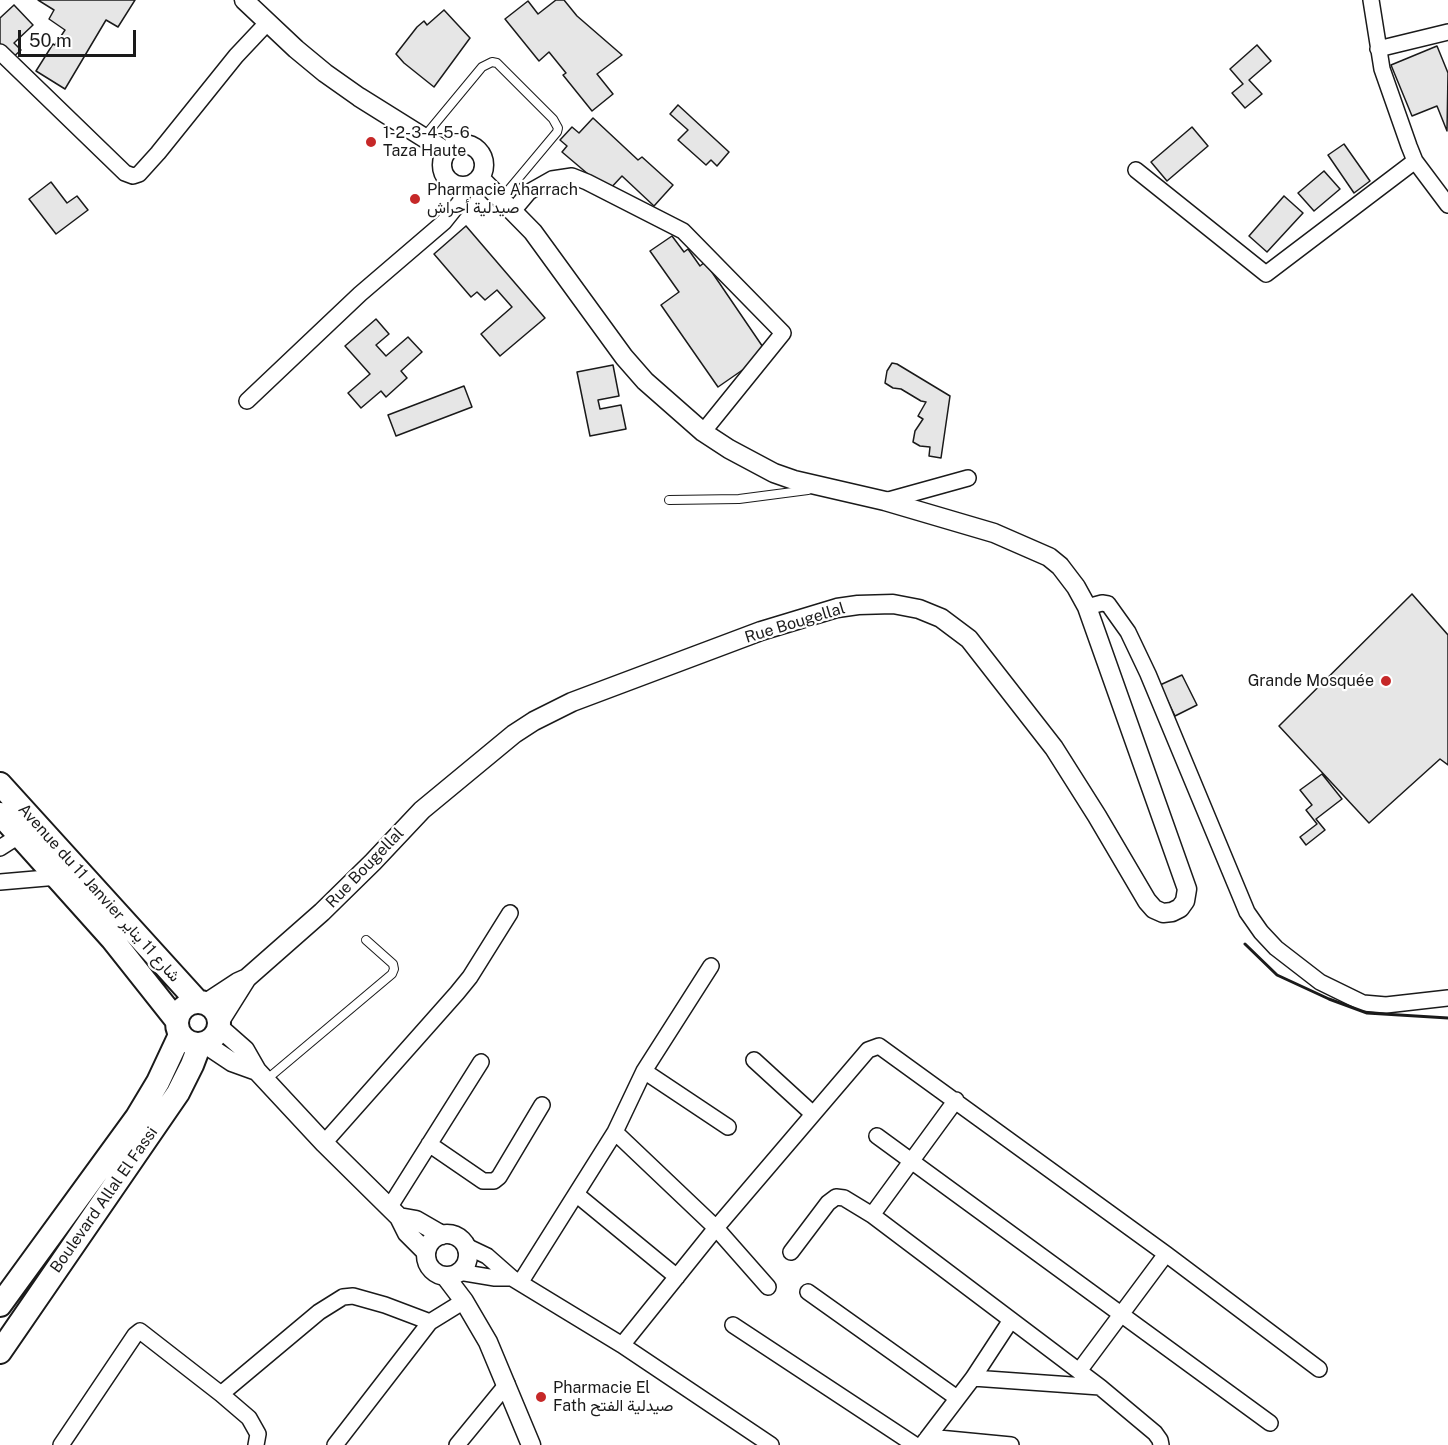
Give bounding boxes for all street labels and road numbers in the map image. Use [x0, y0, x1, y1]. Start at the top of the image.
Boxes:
street label: Rue Bougellal [743, 599, 847, 647]
street label: Avenue du 11 Janvier شارع 11 يناير [14, 800, 184, 986]
street label: Rue Bougellal [322, 824, 408, 912]
street label: Boulevard Allal El Fassi [46, 1123, 162, 1277]

